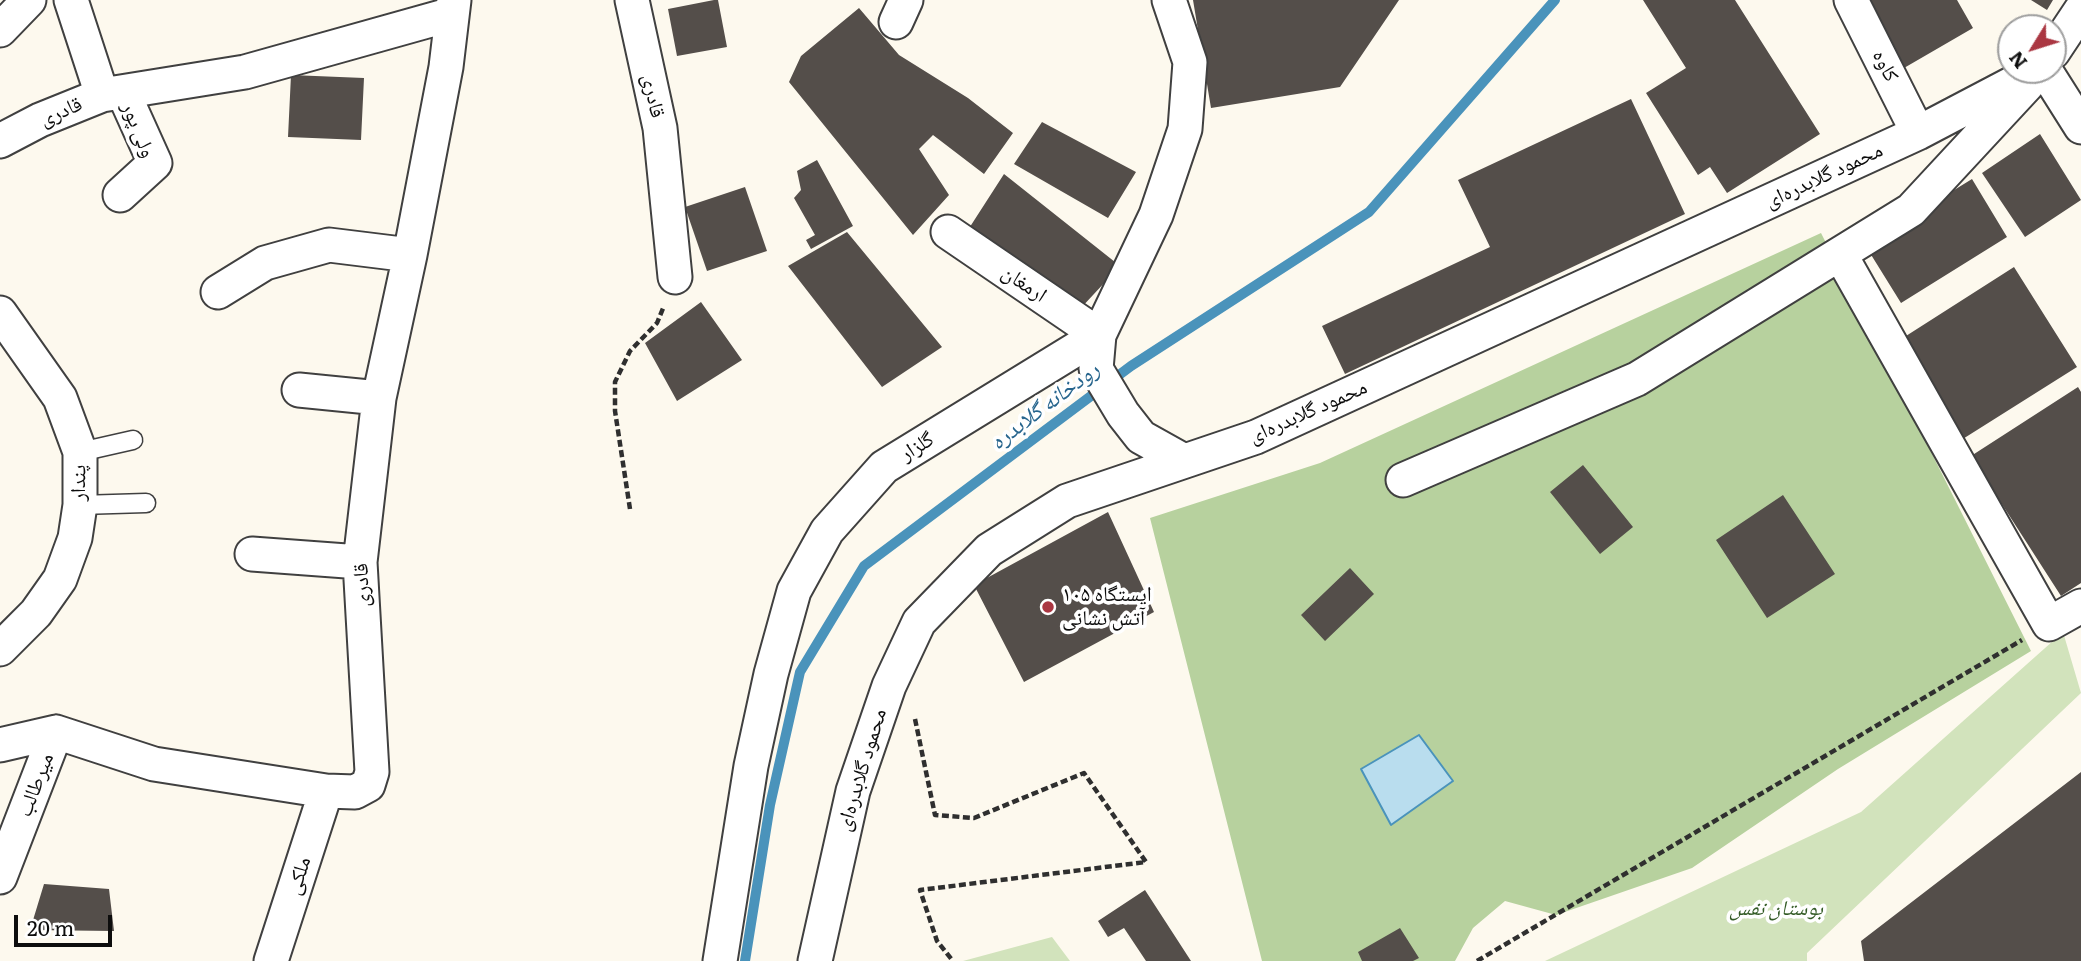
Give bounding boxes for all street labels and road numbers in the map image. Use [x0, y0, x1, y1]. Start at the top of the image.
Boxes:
street label: کاوه [1866, 46, 1904, 86]
street label: قادری [636, 72, 670, 120]
street label: قادری [36, 92, 86, 132]
street label: ولی پور [115, 98, 161, 162]
street label: محمود گلابدره‌ای [1761, 138, 1887, 214]
street label: ارمغان [997, 260, 1051, 308]
street label: محمود گلابدره‌ای [1245, 375, 1371, 449]
street label: گلزار [895, 427, 939, 467]
street label: پندار [66, 465, 92, 501]
street label: قادری [349, 563, 375, 607]
street label: محمود گلابدره‌ای [831, 706, 893, 834]
street label: میرطالب [12, 749, 60, 821]
street label: ملکی [281, 854, 317, 898]

